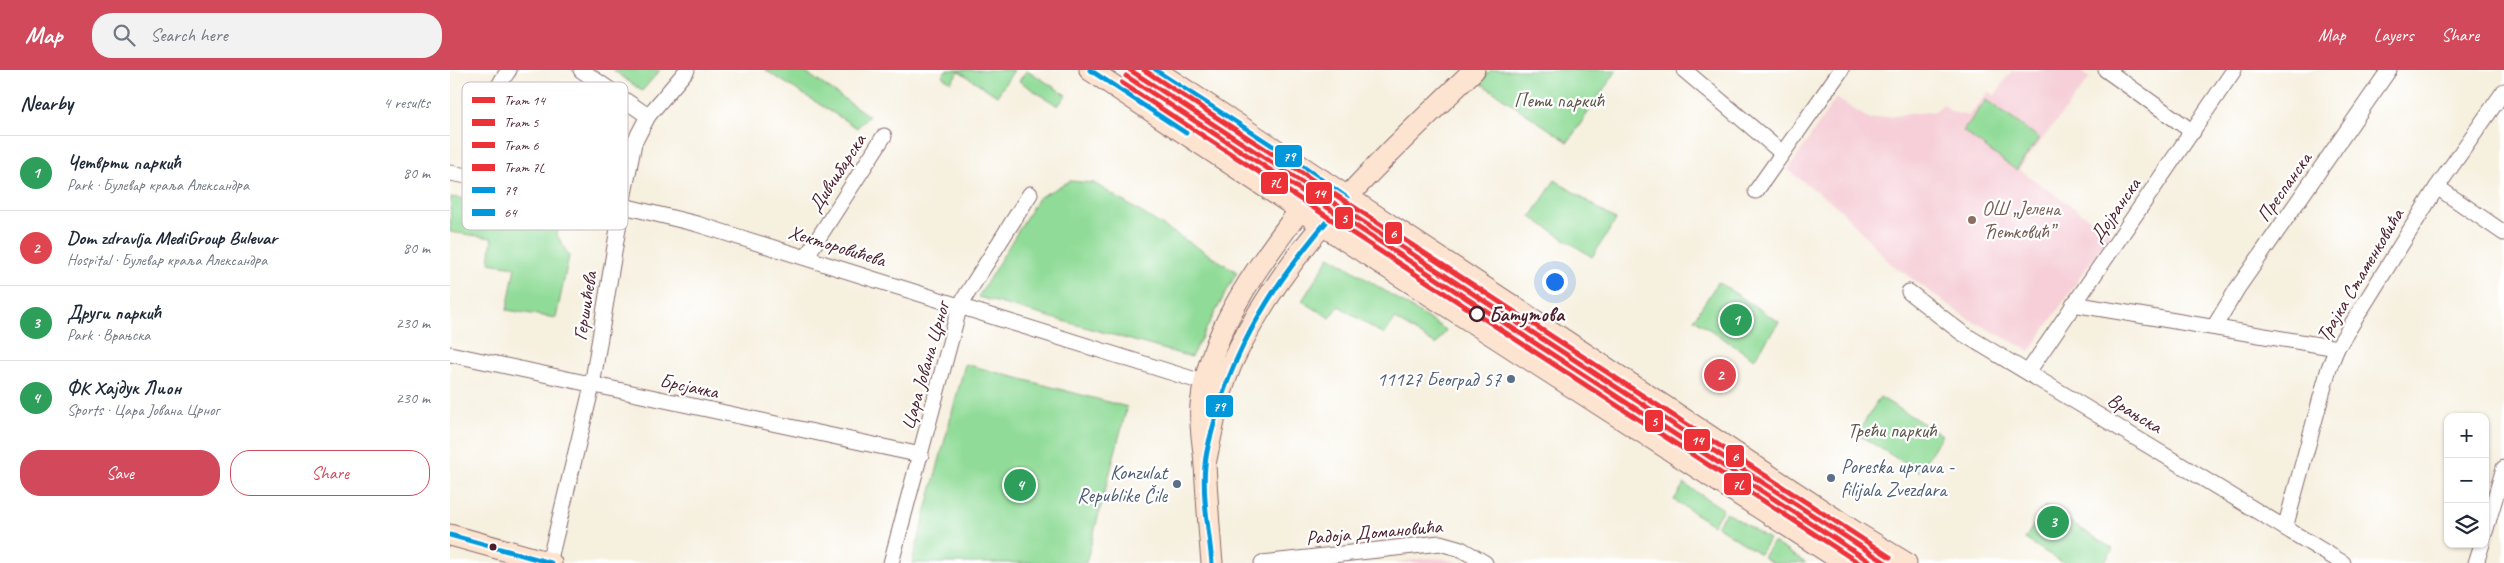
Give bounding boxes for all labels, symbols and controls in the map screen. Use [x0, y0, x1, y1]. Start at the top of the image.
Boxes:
search box [92, 13, 442, 58]
text: Map [25, 20, 62, 50]
icon: search [110, 21, 138, 49]
text: Search here [150, 23, 228, 47]
text: Map [2318, 24, 2346, 46]
text: Layers [2374, 24, 2413, 46]
text: Share [2441, 24, 2479, 46]
legend [462, 82, 628, 230]
park label: Пети паркић [1514, 88, 1605, 113]
text: Nearby [20, 90, 73, 116]
text: Tram 14 [504, 92, 547, 109]
text: 4 results [383, 93, 430, 113]
text: Tram 5 [504, 114, 539, 131]
street label: Дивчибарска [802, 128, 872, 217]
text: Tram 6 [504, 137, 539, 154]
line badge: 79 [1274, 144, 1303, 168]
street label: Преспанска [2251, 146, 2318, 227]
text: 79 [1283, 148, 1297, 165]
text: Четврти паркић [67, 151, 181, 175]
text: Tram 7L [504, 159, 546, 176]
text: 1 [32, 163, 40, 183]
text: 80 m [403, 163, 430, 183]
line badge: 7L [1260, 171, 1289, 195]
street label: Дојранска [2084, 171, 2147, 247]
text: 7L [1269, 174, 1282, 191]
text: Park · Булевар краља Александра [67, 175, 249, 195]
line badge: 14 [1305, 181, 1333, 205]
text: 79 [504, 182, 518, 199]
text: 14 [1313, 185, 1327, 202]
place label: ОШ „Јелена Ћетковић” [1982, 196, 2062, 244]
street label: Трајка Стаменковића [2310, 203, 2410, 346]
text: 64 [504, 204, 518, 221]
line badge: 5 [1334, 206, 1354, 230]
text: 5 [1341, 210, 1349, 227]
marker: ОШ „Јелена Ћетковић” [1966, 214, 1978, 226]
street label: Хекторовићева [786, 219, 890, 273]
line badge: 6 [1384, 221, 1403, 245]
text: 6 [1390, 225, 1398, 242]
text: Dom zdravlja MediGroup Bulevar [67, 226, 277, 250]
text: 2 [32, 238, 40, 258]
text: 80 m [403, 238, 430, 258]
text: Hospital · Булевар краља Александра [67, 250, 267, 270]
street label: Гершићева [567, 268, 603, 342]
your location [1542, 269, 1568, 295]
street label: Цара Јована Црног [895, 296, 956, 433]
text: Други паркић [67, 301, 161, 325]
pin: 1 [1720, 301, 1752, 339]
place label: Батутова [1489, 302, 1566, 328]
marker: Батутова [1469, 306, 1485, 322]
text: 3 [32, 313, 40, 333]
text: 230 m [396, 313, 430, 333]
text: Park · Врањска [67, 325, 150, 345]
pin: 2 [1704, 356, 1736, 394]
place label: 11127 Београд 57 [1377, 367, 1502, 392]
street label: Брсјачка [657, 368, 722, 405]
marker: 11127 Београд 57 [1505, 373, 1517, 385]
text: ФК Хајдук Лион [67, 376, 181, 400]
street label: Врањска [2103, 387, 2168, 440]
text: 4 [32, 388, 40, 408]
text: 230 m [396, 388, 430, 408]
line badge: 79 [1205, 394, 1234, 418]
text: 79 [1213, 398, 1227, 415]
text: Sports · Цара Јована Црног [67, 400, 219, 420]
line badge: 5 [1644, 409, 1664, 433]
text: 5 [1651, 413, 1659, 430]
map controls [2444, 413, 2489, 548]
button: + [2444, 413, 2489, 458]
park label: Трећи паркић [1848, 418, 1938, 443]
line badge: 14 [1683, 428, 1711, 452]
text: 14 [1691, 432, 1705, 449]
line badge: 6 [1725, 444, 1745, 468]
text: 6 [1732, 448, 1740, 465]
button: Save [20, 450, 220, 496]
button: Share [230, 450, 430, 496]
place label: Poreska uprava - filijala Zvezdara [1841, 454, 1955, 502]
button: − [2444, 458, 2489, 503]
place label: Konzulat Republike Čile [1077, 460, 1169, 508]
pin: 4 [1004, 466, 1036, 504]
line badge: 7L [1723, 472, 1752, 496]
marker: Poreska uprava - filijala Zvezdara [1825, 472, 1837, 484]
text: 7L [1732, 476, 1745, 493]
marker: Konzulat Republike Čile [1171, 478, 1183, 490]
pin: 3 [2037, 503, 2069, 541]
button: layers [2444, 503, 2489, 548]
street label: Радоја Домановића [1305, 513, 1444, 550]
unlabelled marker [488, 542, 498, 552]

